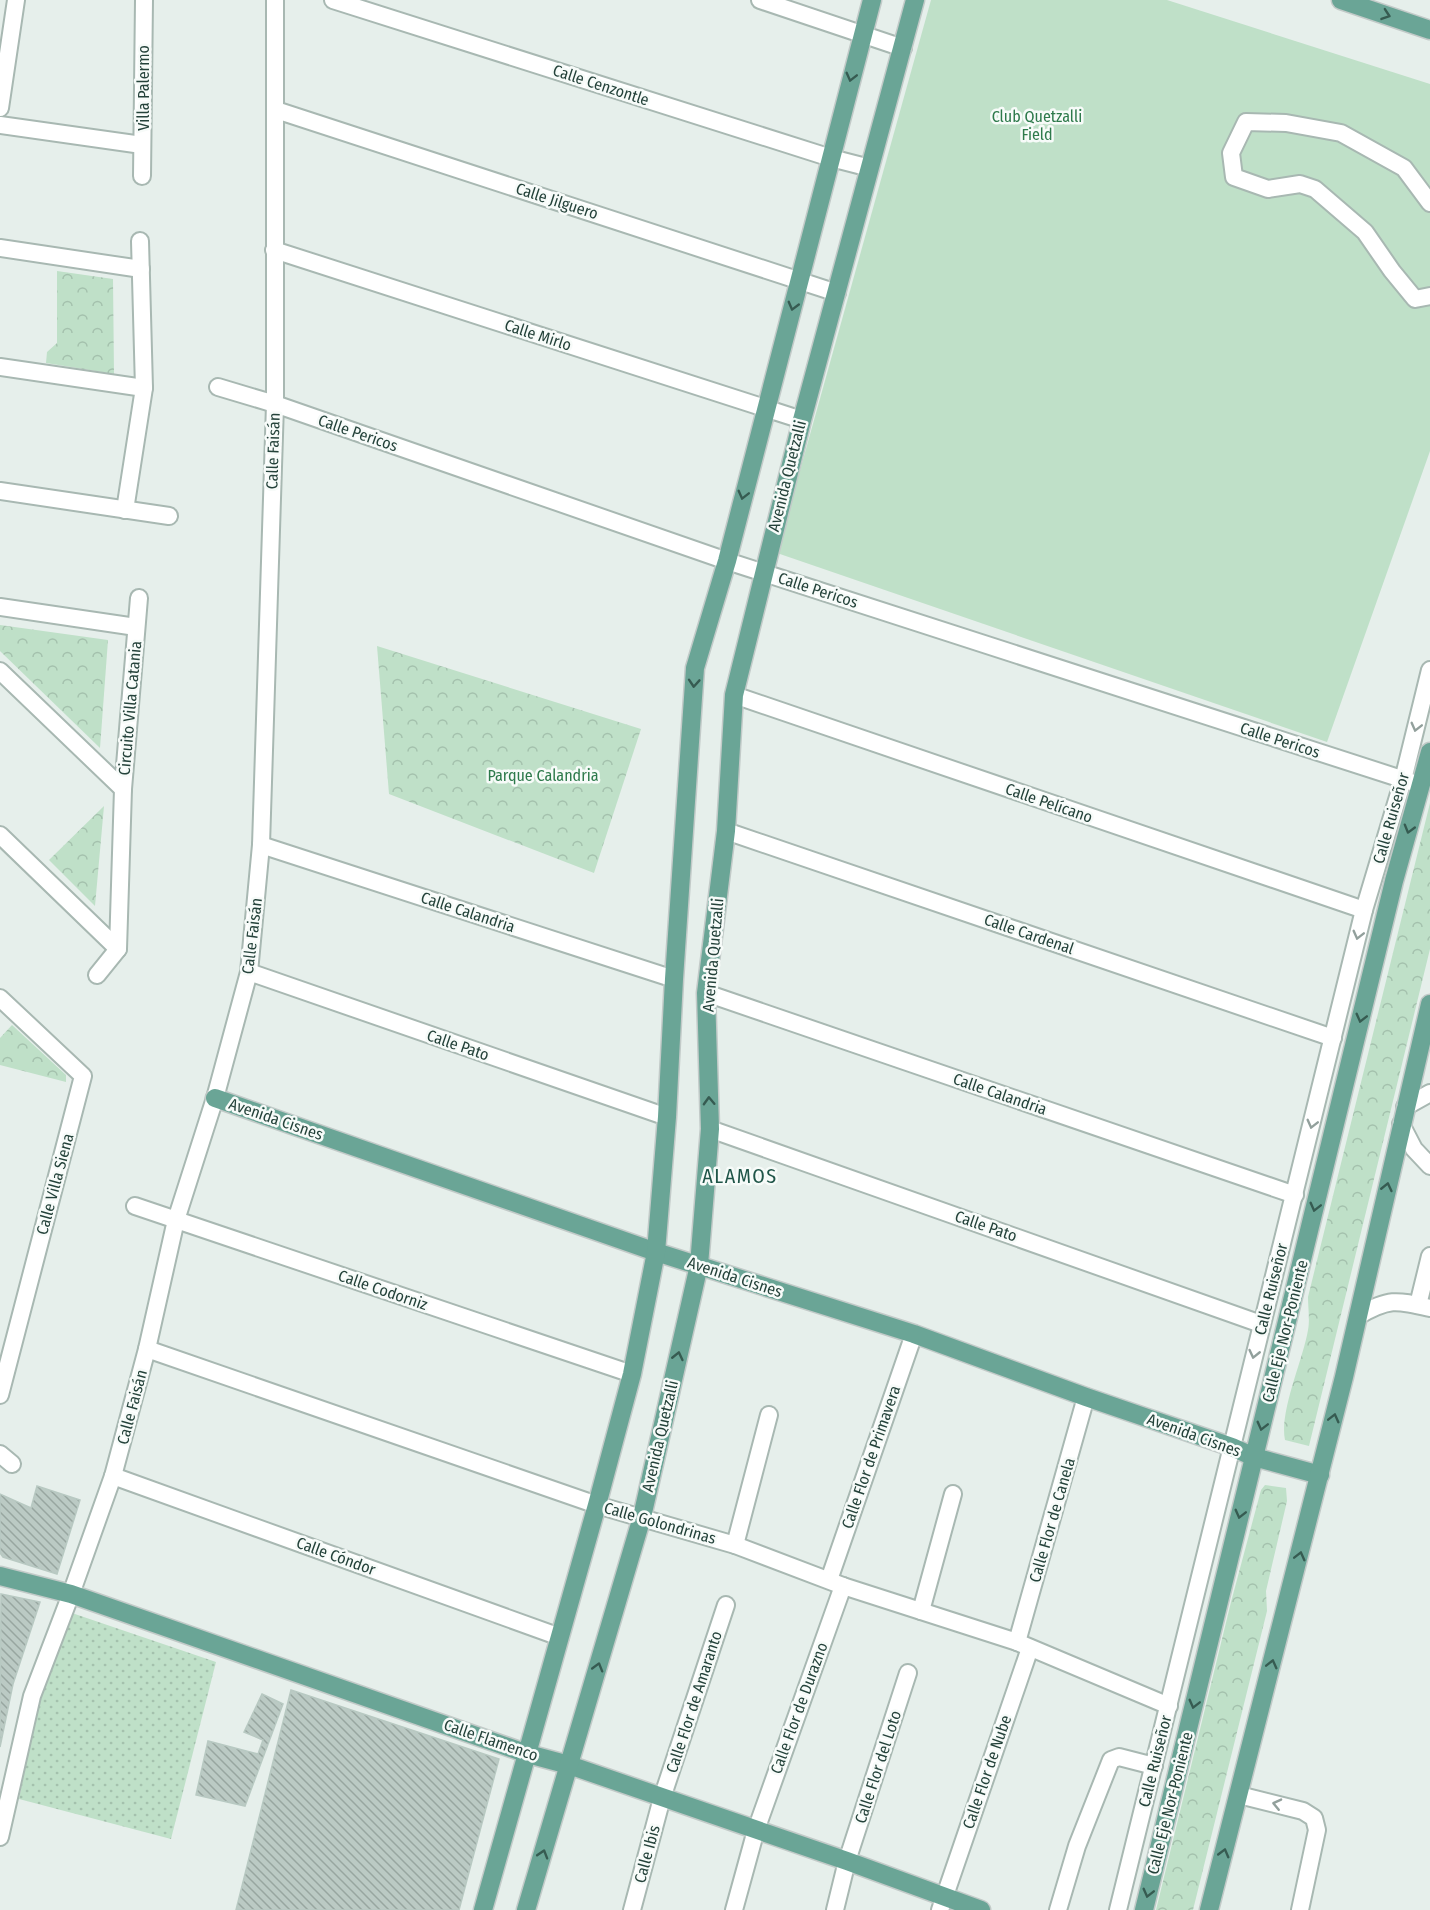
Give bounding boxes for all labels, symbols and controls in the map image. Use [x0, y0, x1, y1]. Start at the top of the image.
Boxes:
one-way arrow [1380, 8, 1391, 20]
street label: Villa Palermo [134, 45, 153, 131]
street label: Calle Cenzontle [551, 61, 652, 110]
one-way arrow [846, 72, 859, 82]
park label: Club Quetzalli Field [992, 107, 1082, 144]
street label: Calle Jilguero [513, 179, 601, 223]
one-way arrow [788, 301, 800, 311]
street label: Calle Mirlo [502, 315, 574, 355]
street label: Calle Pericos [316, 411, 400, 456]
street label: Calle Faisán [262, 412, 284, 490]
street label: Avenida Quetzalli [764, 418, 810, 534]
one-way arrow [738, 490, 751, 500]
street label: Calle Pericos [776, 568, 861, 612]
street label: Circuito Villa Catania [115, 640, 145, 776]
one-way arrow [688, 679, 701, 688]
street label: Calle Pericos [1238, 718, 1323, 762]
one-way arrow [1411, 721, 1423, 731]
park label: Parque Calandria [487, 766, 599, 785]
street label: Calle Ruiseñor [1369, 770, 1413, 866]
street label: Calle Pelícano [1003, 779, 1095, 827]
one-way arrow [1404, 823, 1416, 833]
street label: Calle Calandria [419, 888, 518, 936]
street label: Calle Faisán [238, 897, 266, 975]
street label: Avenida Quetzalli [699, 897, 727, 1013]
street label: Calle Cardenal [982, 910, 1076, 958]
one-way arrow [1352, 929, 1365, 939]
one-way arrow [1356, 1012, 1369, 1022]
street label: Calle Pato [424, 1026, 492, 1064]
street label: Calle Calandria [951, 1069, 1049, 1119]
street label: Avenida Cisnes [226, 1094, 326, 1144]
one-way arrow [703, 1097, 716, 1106]
one-way arrow [1306, 1119, 1319, 1129]
street label: Calle Villa Siena [32, 1131, 78, 1237]
district label: ALAMOS [702, 1164, 778, 1188]
one-way arrow [1380, 1182, 1393, 1192]
one-way arrow [1310, 1202, 1323, 1212]
street label: Calle Pato [952, 1207, 1020, 1245]
street label: Calle Ruiseñor [1250, 1241, 1292, 1337]
street label: Avenida Cisnes [685, 1253, 785, 1301]
street label: Calle Eje Nor-Poniente [1258, 1258, 1312, 1404]
street label: Calle Codorniz [336, 1266, 430, 1314]
one-way arrow [1249, 1349, 1262, 1359]
one-way arrow [671, 1351, 684, 1361]
street label: Calle Faisán [113, 1368, 151, 1446]
street label: Avenida Quetzalli [638, 1378, 682, 1494]
street label: Calle Flor de Primavera [838, 1383, 904, 1531]
street label: Avenida Cisnes [1145, 1409, 1244, 1461]
one-way arrow [1327, 1413, 1340, 1423]
one-way arrow [1257, 1420, 1270, 1430]
street label: Calle Flor de Canela [1025, 1455, 1079, 1585]
street label: Calle Golondrinas [602, 1498, 718, 1548]
one-way arrow [1235, 1509, 1248, 1519]
street label: Calle Cóndor [294, 1533, 379, 1579]
one-way arrow [1292, 1551, 1305, 1561]
street label: Calle Flor de Amaranto [662, 1629, 726, 1775]
street label: Calle Flor de Durazno [766, 1640, 832, 1776]
one-way arrow [1265, 1660, 1277, 1670]
one-way arrow [591, 1662, 603, 1673]
one-way arrow [1189, 1699, 1202, 1709]
street label: Calle Flor del Loto [851, 1708, 905, 1826]
street label: Calle Flor de Nube [959, 1712, 1015, 1831]
street label: Calle Ruiseñor [1134, 1713, 1176, 1809]
street label: Calle Flamenco [442, 1715, 540, 1765]
street label: Calle Eje Nor-Poniente [1143, 1730, 1197, 1876]
one-way arrow [1273, 1799, 1283, 1812]
street label: Calle Ibis [630, 1823, 664, 1885]
one-way arrow [536, 1849, 548, 1860]
one-way arrow [1216, 1849, 1229, 1859]
one-way arrow [1143, 1888, 1156, 1898]

